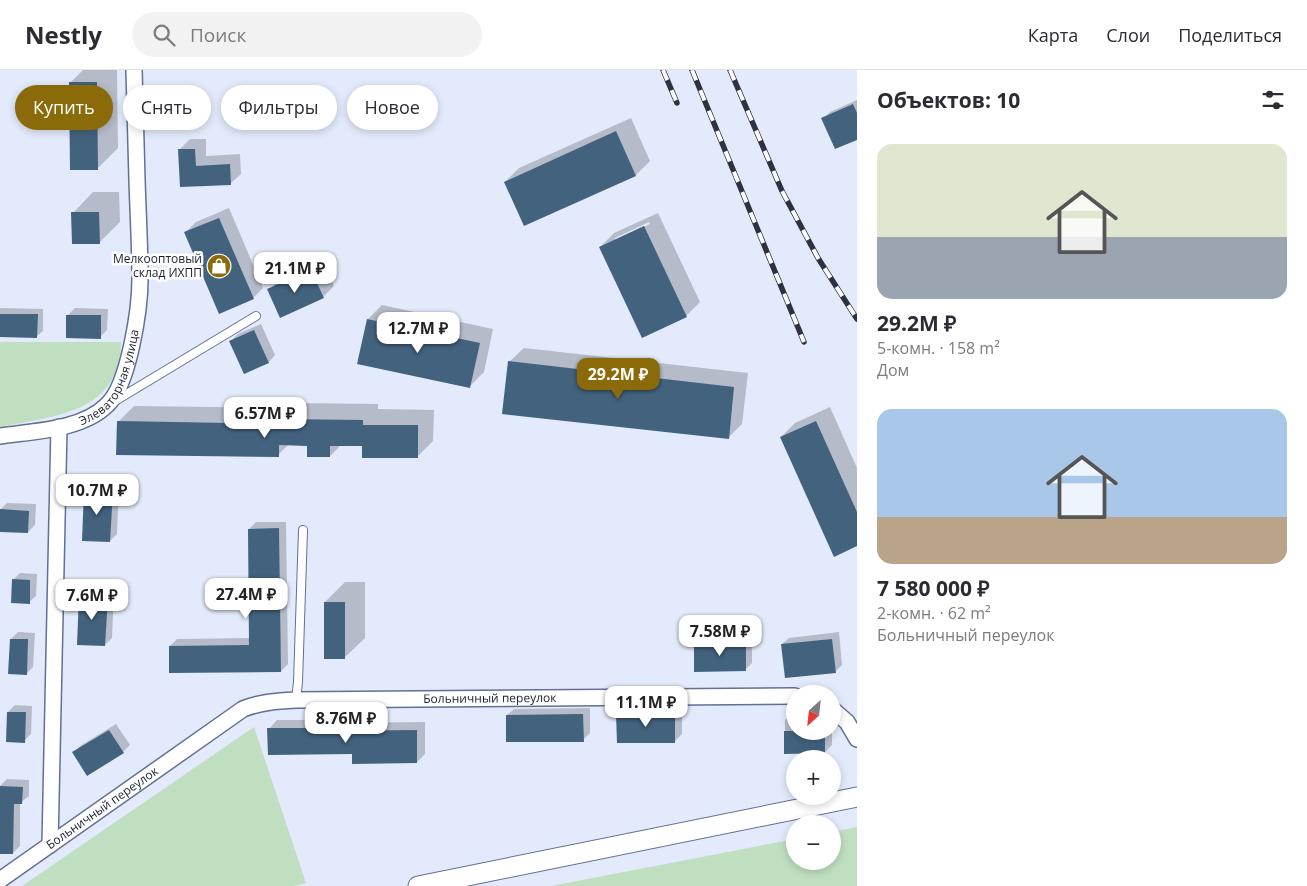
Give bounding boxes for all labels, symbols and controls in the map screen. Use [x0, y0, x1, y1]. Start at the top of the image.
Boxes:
search box [132, 12, 482, 57]
text: Nestly [25, 18, 102, 51]
icon: search [150, 21, 178, 49]
text: Поиск [190, 22, 246, 48]
text: Карта [1028, 23, 1078, 47]
text: Слои [1106, 23, 1150, 47]
text: Поделиться [1178, 23, 1282, 47]
chip: Купить [15, 85, 113, 130]
chip: Снять [123, 85, 211, 130]
chip: Фильтры [221, 85, 337, 130]
chip: Новое [347, 85, 438, 130]
text: Объектов: 10 [877, 86, 1020, 114]
icon: filters [1259, 86, 1287, 114]
icon: home [1037, 177, 1127, 267]
place label: Мелкооптовый склад ИХПП [113, 250, 202, 281]
pin: 21.1M ₽ [249, 252, 341, 294]
shop icon: Мелкооптовый склад ИХПП [206, 253, 232, 279]
text: 21.1M ₽ [265, 257, 325, 279]
text: 29.2M ₽ [877, 309, 957, 337]
pin: 12.7M ₽ [372, 312, 464, 354]
text: 12.7M ₽ [388, 317, 448, 339]
street label: Элеваторная улица [76, 328, 143, 429]
text: 5-комн. · 158 m² [877, 337, 1000, 359]
pin: 29.2M ₽ [572, 358, 664, 400]
text: Дом [877, 359, 909, 381]
text: 29.2M ₽ [588, 363, 648, 385]
pin: 6.57M ₽ [219, 396, 311, 439]
text: 6.57M ₽ [235, 402, 295, 424]
icon: home [1037, 442, 1127, 532]
pin: 10.7M ₽ [51, 474, 143, 516]
text: 10.7M ₽ [67, 479, 127, 501]
text: 7 580 000 ₽ [877, 574, 990, 602]
pin: 7.6M ₽ [51, 578, 133, 621]
pin: 27.4M ₽ [200, 578, 292, 620]
text: 27.4M ₽ [216, 583, 276, 605]
text: 7.6M ₽ [66, 584, 118, 606]
text: 2-комн. · 62 m² [877, 602, 991, 624]
pin: 7.58M ₽ [674, 614, 766, 657]
text: 7.58M ₽ [690, 620, 750, 642]
text: Больничный переулок [877, 624, 1055, 646]
north arrow [786, 685, 841, 740]
map controls [786, 685, 841, 870]
pin: 11.1M ₽ [600, 686, 692, 728]
street label: Больничный переулок [423, 689, 557, 707]
text: 11.1M ₽ [616, 691, 676, 713]
pin: 8.76M ₽ [300, 702, 392, 744]
text: 8.76M ₽ [316, 707, 376, 729]
button: + [786, 750, 841, 805]
street label: Больничный переулок [43, 762, 162, 853]
button: − [786, 815, 841, 870]

